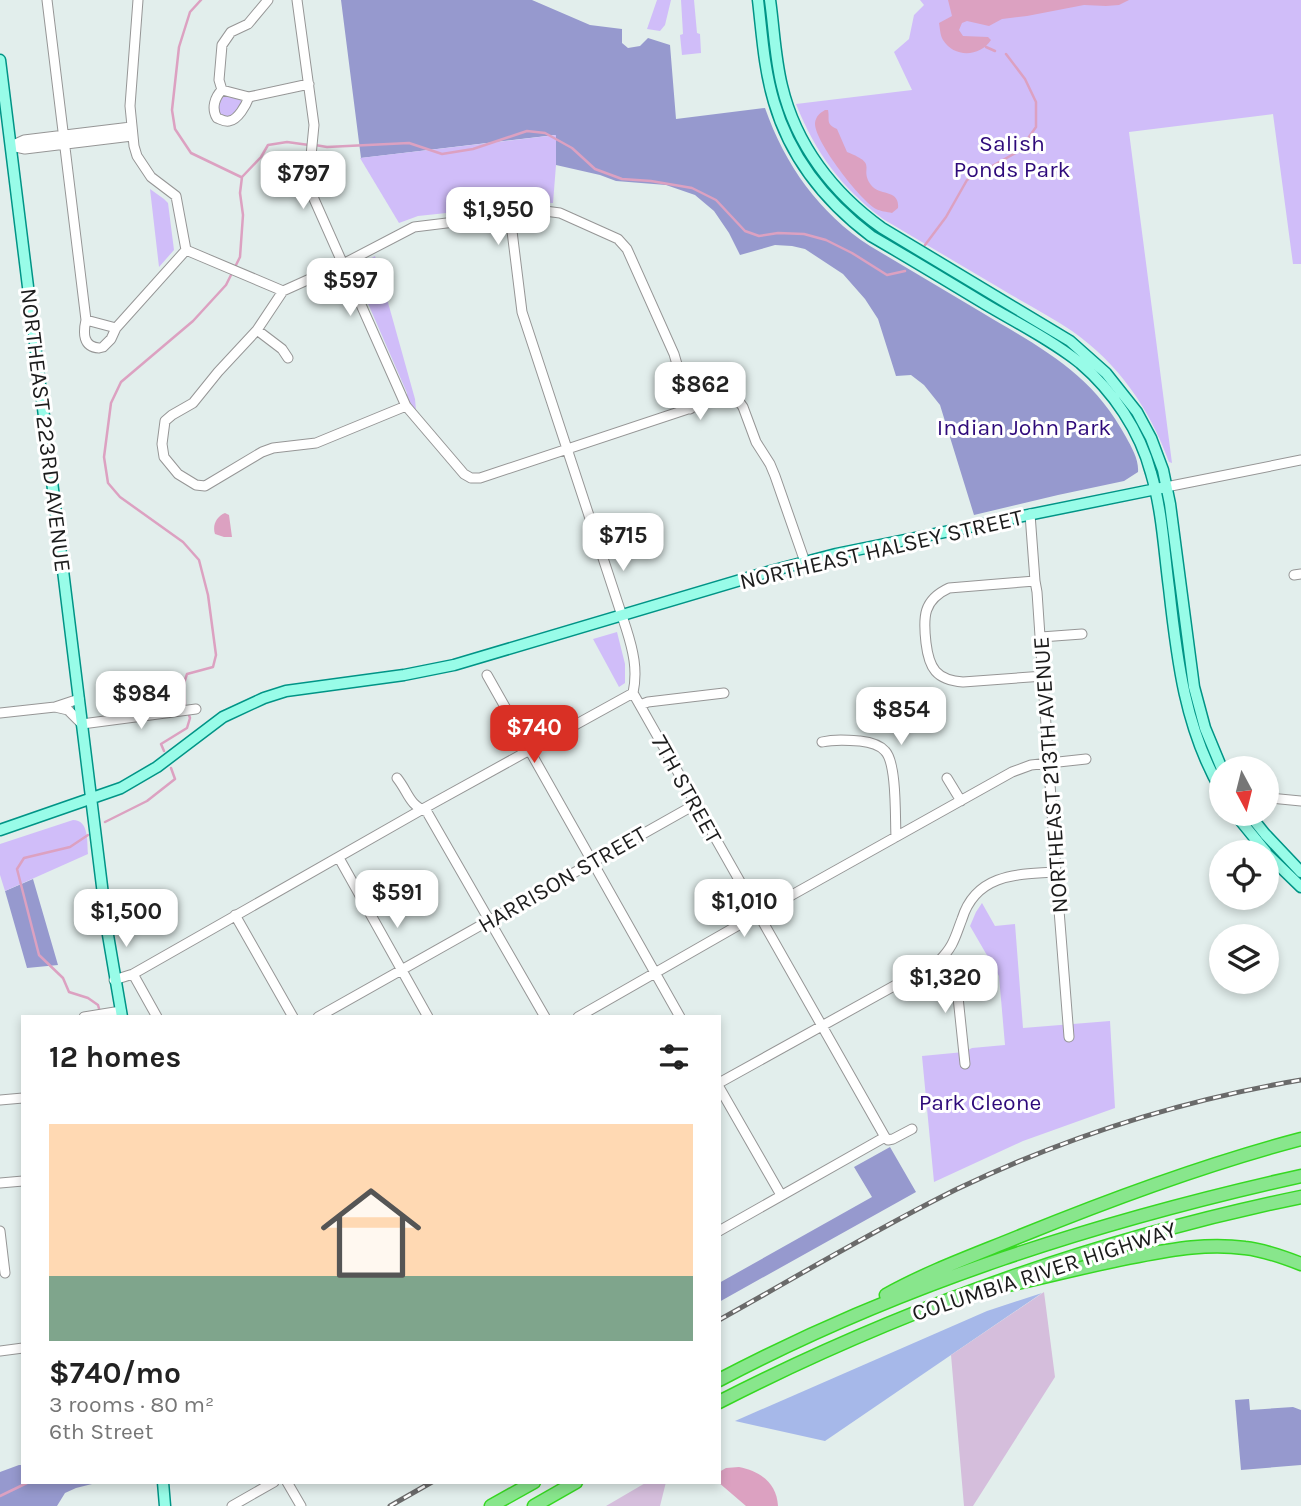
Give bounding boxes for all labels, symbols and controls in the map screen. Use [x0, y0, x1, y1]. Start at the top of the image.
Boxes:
park label: Salish Ponds Park [953, 130, 1071, 183]
pin: $797 [262, 152, 344, 211]
text: $797 [277, 160, 329, 187]
pin: $1,950 [441, 188, 555, 247]
text: $1,950 [462, 196, 534, 223]
pin: $597 [309, 258, 391, 318]
text: $597 [323, 267, 377, 294]
street label: NORTHEAST 223RD AVENUE [15, 287, 76, 573]
pin: $862 [659, 362, 741, 422]
text: $862 [671, 371, 729, 398]
park label: Indian John Park [937, 414, 1111, 441]
street label: NORTHEAST HALSEY STREET [737, 504, 1026, 595]
pin: $715 [582, 514, 664, 573]
text: $715 [599, 522, 647, 549]
street label: NORTHEAST 213TH AVENUE [1027, 636, 1074, 914]
pin: $984 [100, 672, 182, 731]
text: $984 [112, 680, 170, 707]
pin: $854 [860, 688, 942, 747]
text: $854 [872, 696, 930, 723]
pin: $740 [493, 706, 575, 765]
text: $740 [506, 714, 562, 741]
street label: 7TH STREET [646, 730, 728, 849]
north arrow [1209, 756, 1279, 826]
map controls [1209, 756, 1279, 994]
street label: HARRISON STREET [473, 820, 652, 939]
button: locate [1209, 840, 1279, 910]
pin: $591 [356, 870, 438, 930]
text: $591 [371, 879, 423, 906]
pin: $1,010 [687, 880, 801, 939]
text: $1,010 [710, 888, 778, 915]
pin: $1,500 [69, 890, 183, 949]
text: $1,500 [90, 898, 162, 925]
button: layers [1209, 924, 1279, 994]
pin: $1,320 [888, 956, 1002, 1015]
text: $1,320 [909, 964, 981, 991]
icon: filters [655, 1038, 693, 1076]
text: 12 homes [49, 1039, 181, 1075]
park label: Park Cleone [919, 1089, 1041, 1116]
icon: home [308, 1170, 434, 1296]
street label: COLUMBIA RIVER HIGHWAY [908, 1216, 1180, 1327]
text: $740/mo [49, 1355, 181, 1391]
text: 3 rooms · 80 m² [49, 1391, 214, 1418]
text: 6th Street [49, 1418, 153, 1445]

